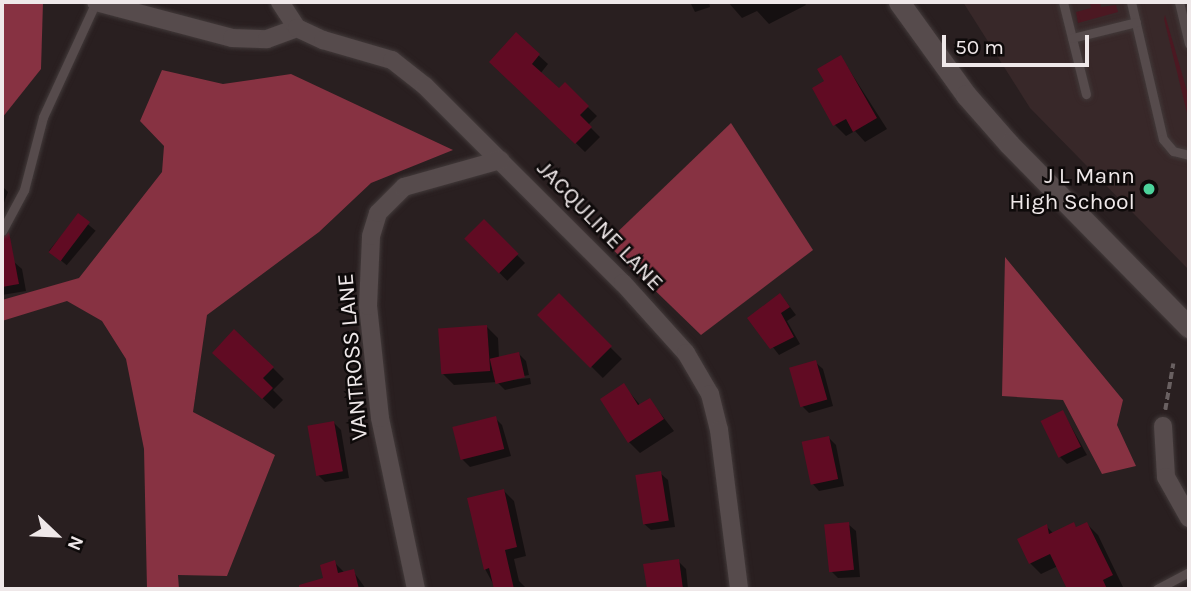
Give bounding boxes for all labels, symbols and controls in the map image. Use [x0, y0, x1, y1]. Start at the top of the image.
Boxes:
scale bar [946, 21, 1093, 65]
text: 50 m [955, 35, 1004, 59]
street label: JACQULINE LANE [531, 155, 669, 297]
place label: J L Mann High School [1009, 162, 1135, 216]
marker: J L Mann High School [1141, 181, 1157, 197]
street label: VANTROSS LANE [332, 272, 374, 442]
north arrow [21, 500, 91, 570]
text: N [63, 533, 88, 554]

